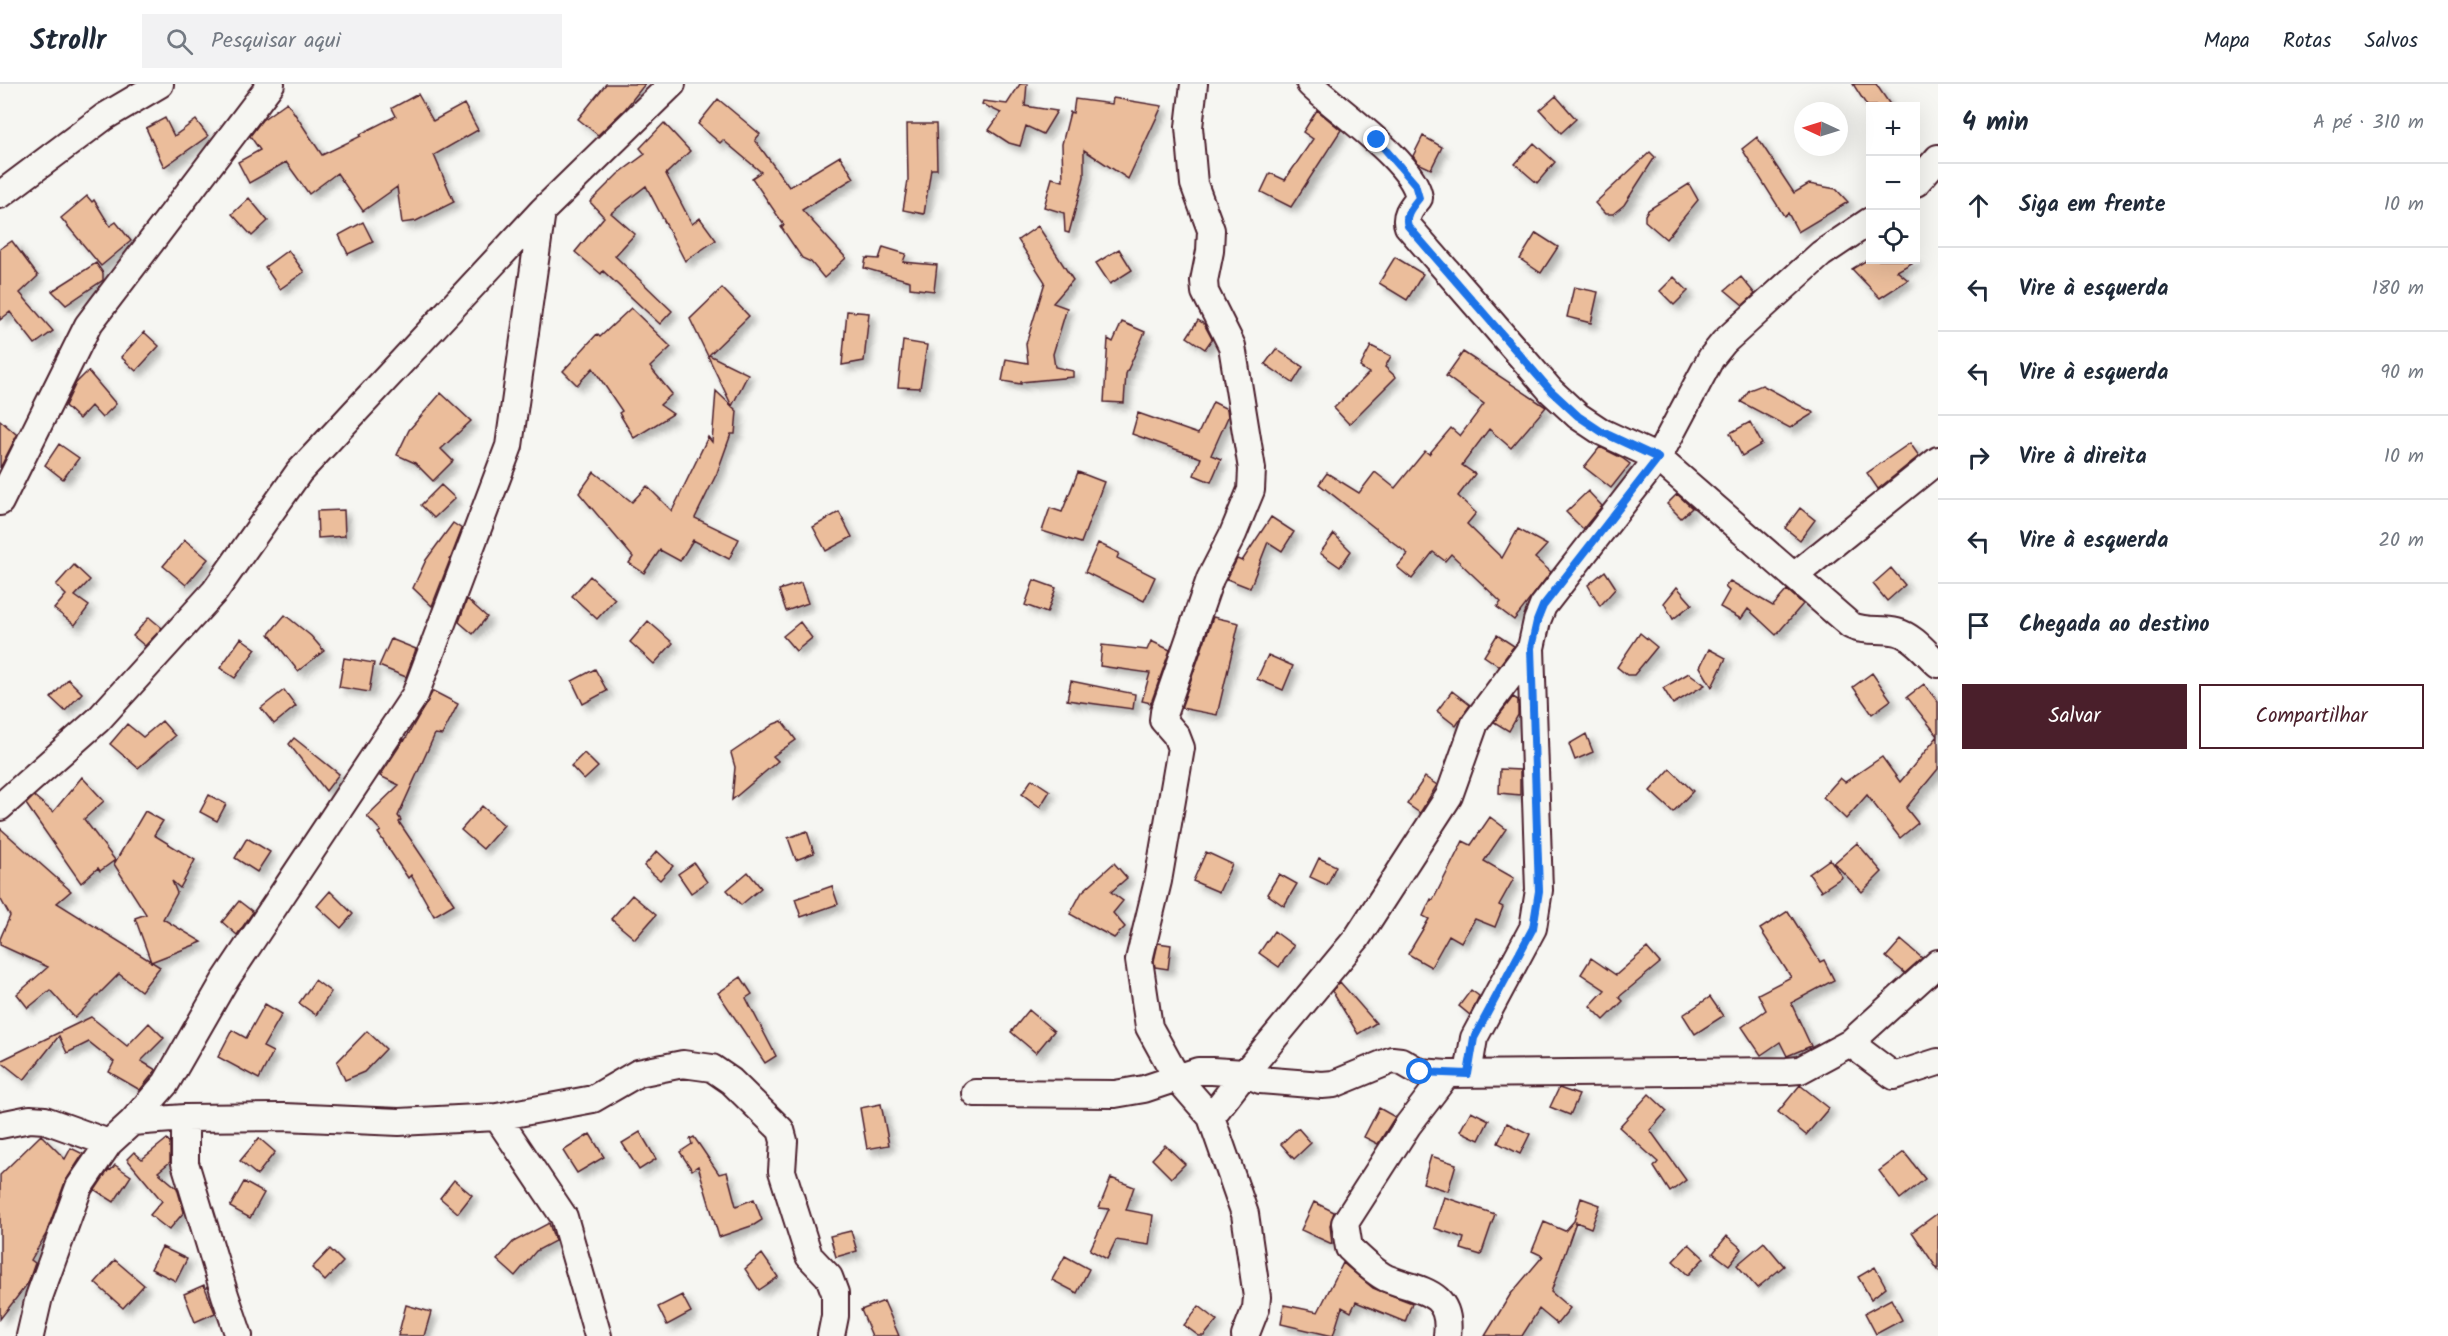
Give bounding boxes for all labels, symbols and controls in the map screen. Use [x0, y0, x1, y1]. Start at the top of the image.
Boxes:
search box [142, 14, 562, 68]
text: Strollr [30, 19, 106, 64]
text: Pesquisar aqui [211, 24, 341, 59]
icon: search [163, 25, 196, 58]
text: Mapa [2204, 25, 2250, 58]
text: Rotas [2283, 25, 2332, 58]
text: Salvos [2365, 25, 2418, 58]
north arrow [1794, 102, 1848, 156]
map controls [1866, 102, 1920, 264]
button: + [1866, 102, 1920, 156]
text: 4 min [1962, 102, 2029, 144]
text: A pé · 310 m [2313, 107, 2424, 139]
route end [1363, 126, 1389, 152]
button: − [1866, 156, 1920, 210]
text: Siga em frente [2019, 188, 2165, 223]
icon: ahead [1962, 189, 1995, 222]
text: 10 m [2384, 189, 2424, 221]
button: locate [1866, 210, 1920, 264]
text: Vire à esquerda [2019, 272, 2168, 307]
icon: left [1962, 273, 1995, 306]
text: 180 m [2372, 273, 2424, 305]
text: Vire à esquerda [2019, 356, 2168, 391]
icon: left [1962, 357, 1995, 390]
text: 90 m [2380, 357, 2424, 389]
text: Vire à direita [2019, 440, 2147, 475]
icon: right [1962, 441, 1995, 474]
text: 10 m [2384, 441, 2424, 473]
text: Vire à esquerda [2019, 524, 2168, 559]
icon: left [1962, 525, 1995, 558]
text: 20 m [2378, 525, 2424, 557]
text: Chegada ao destino [2019, 608, 2210, 643]
icon: arrive [1962, 609, 1995, 642]
button: Salvar [1962, 684, 2187, 749]
button: Compartilhar [2199, 684, 2424, 749]
route start [1406, 1058, 1432, 1084]

